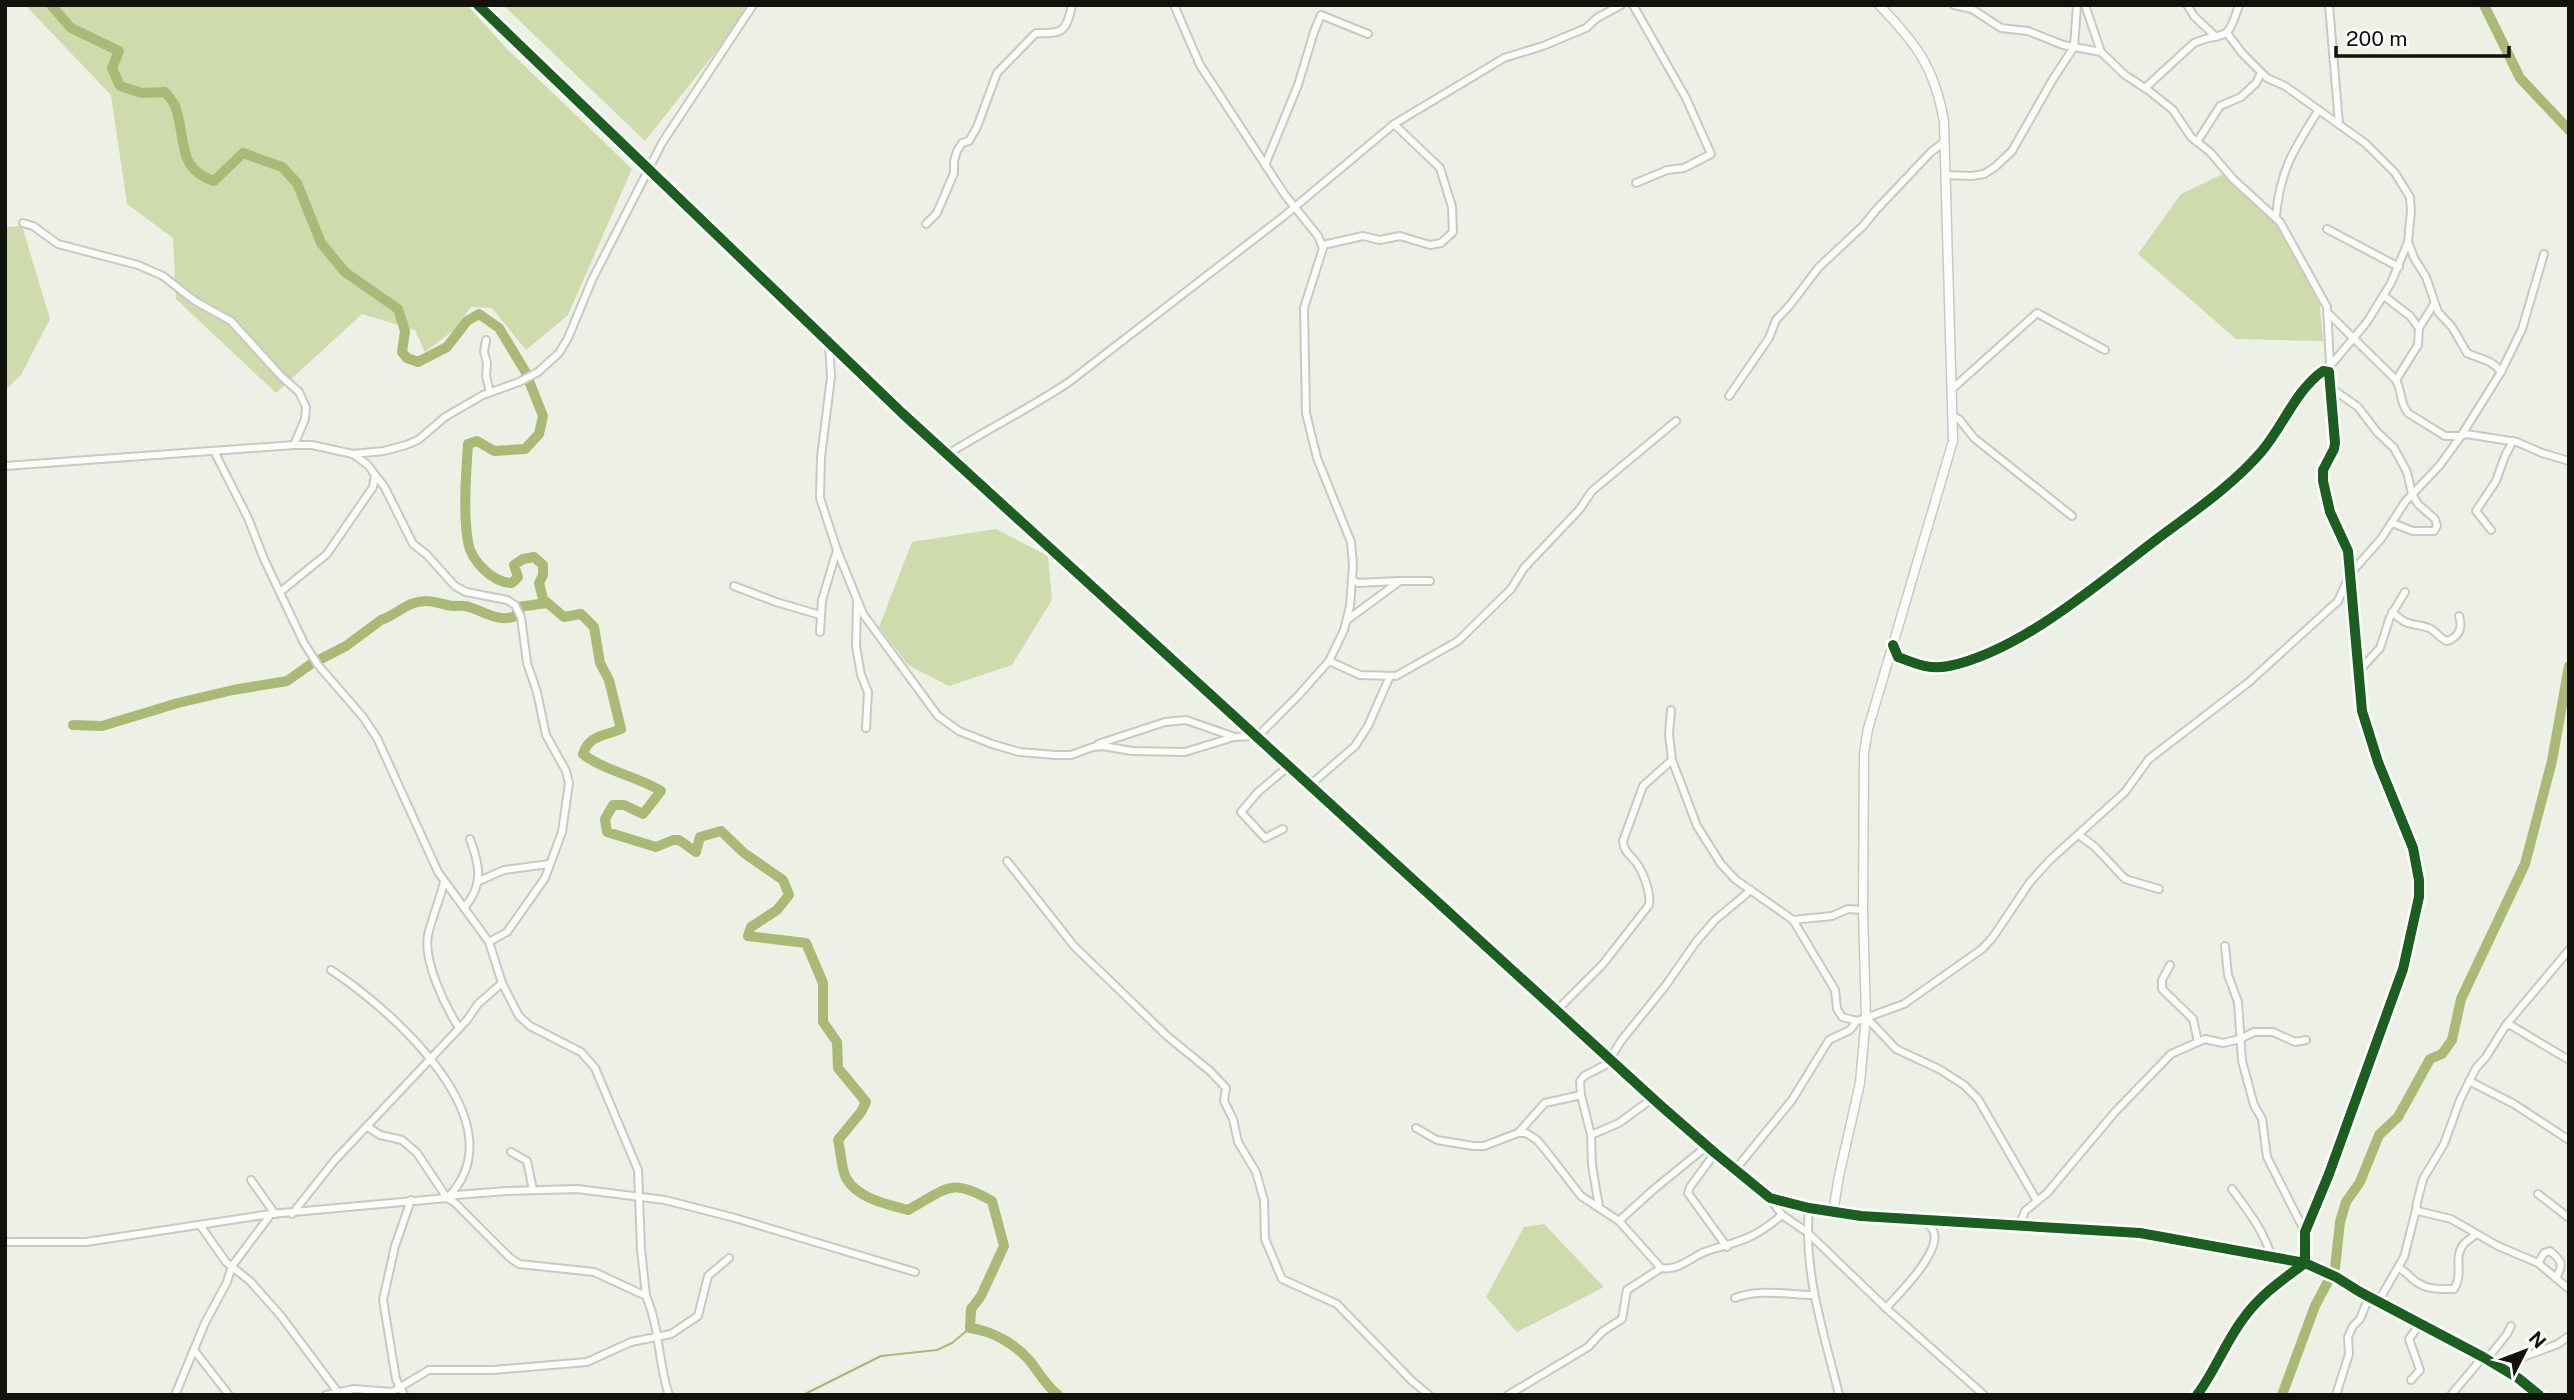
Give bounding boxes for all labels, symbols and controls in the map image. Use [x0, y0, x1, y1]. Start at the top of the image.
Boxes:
scale bar [2336, 14, 2509, 58]
text: 200 m [2346, 26, 2407, 51]
north arrow [2490, 1316, 2560, 1386]
text: N [2524, 1327, 2551, 1353]

